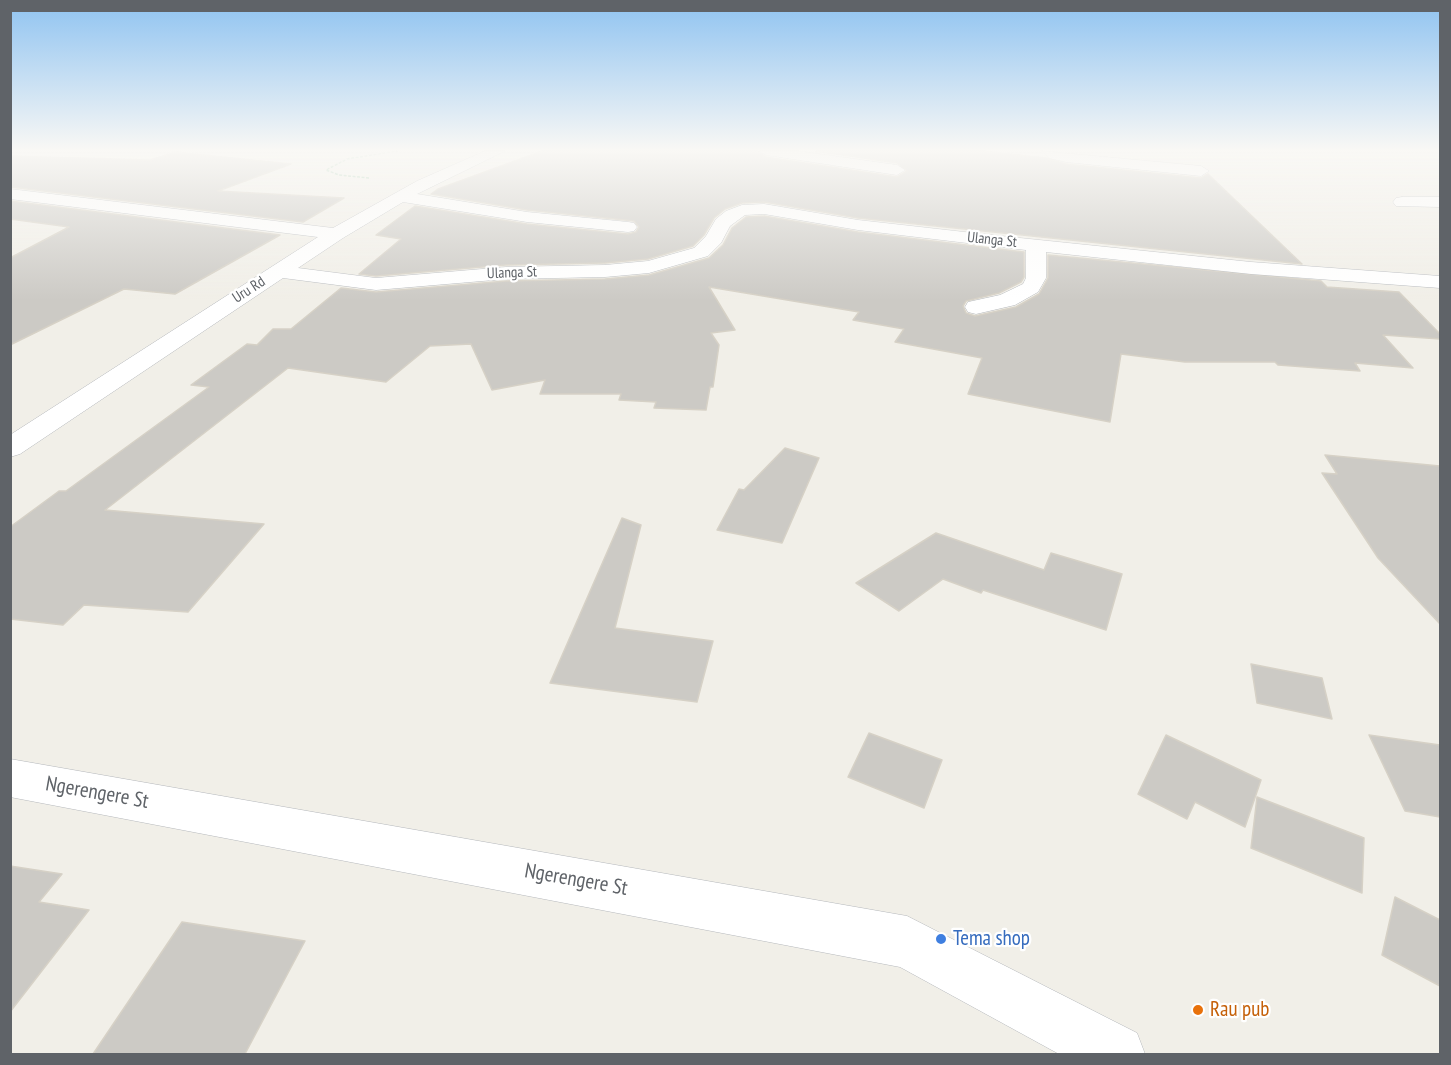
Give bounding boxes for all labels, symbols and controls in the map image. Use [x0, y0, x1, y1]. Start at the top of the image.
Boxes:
street label: Ulanga St [966, 228, 1018, 252]
street label: Ulanga St [487, 263, 537, 283]
street label: Uru Rd [229, 273, 269, 307]
street label: Ngerengere St [44, 772, 150, 814]
street label: Ngerengere St [523, 859, 629, 901]
place label: Tema shop [953, 926, 1030, 952]
marker: Tema shop [934, 932, 948, 946]
place label: Rau pub [1210, 997, 1269, 1023]
marker: Rau pub [1191, 1003, 1205, 1017]

